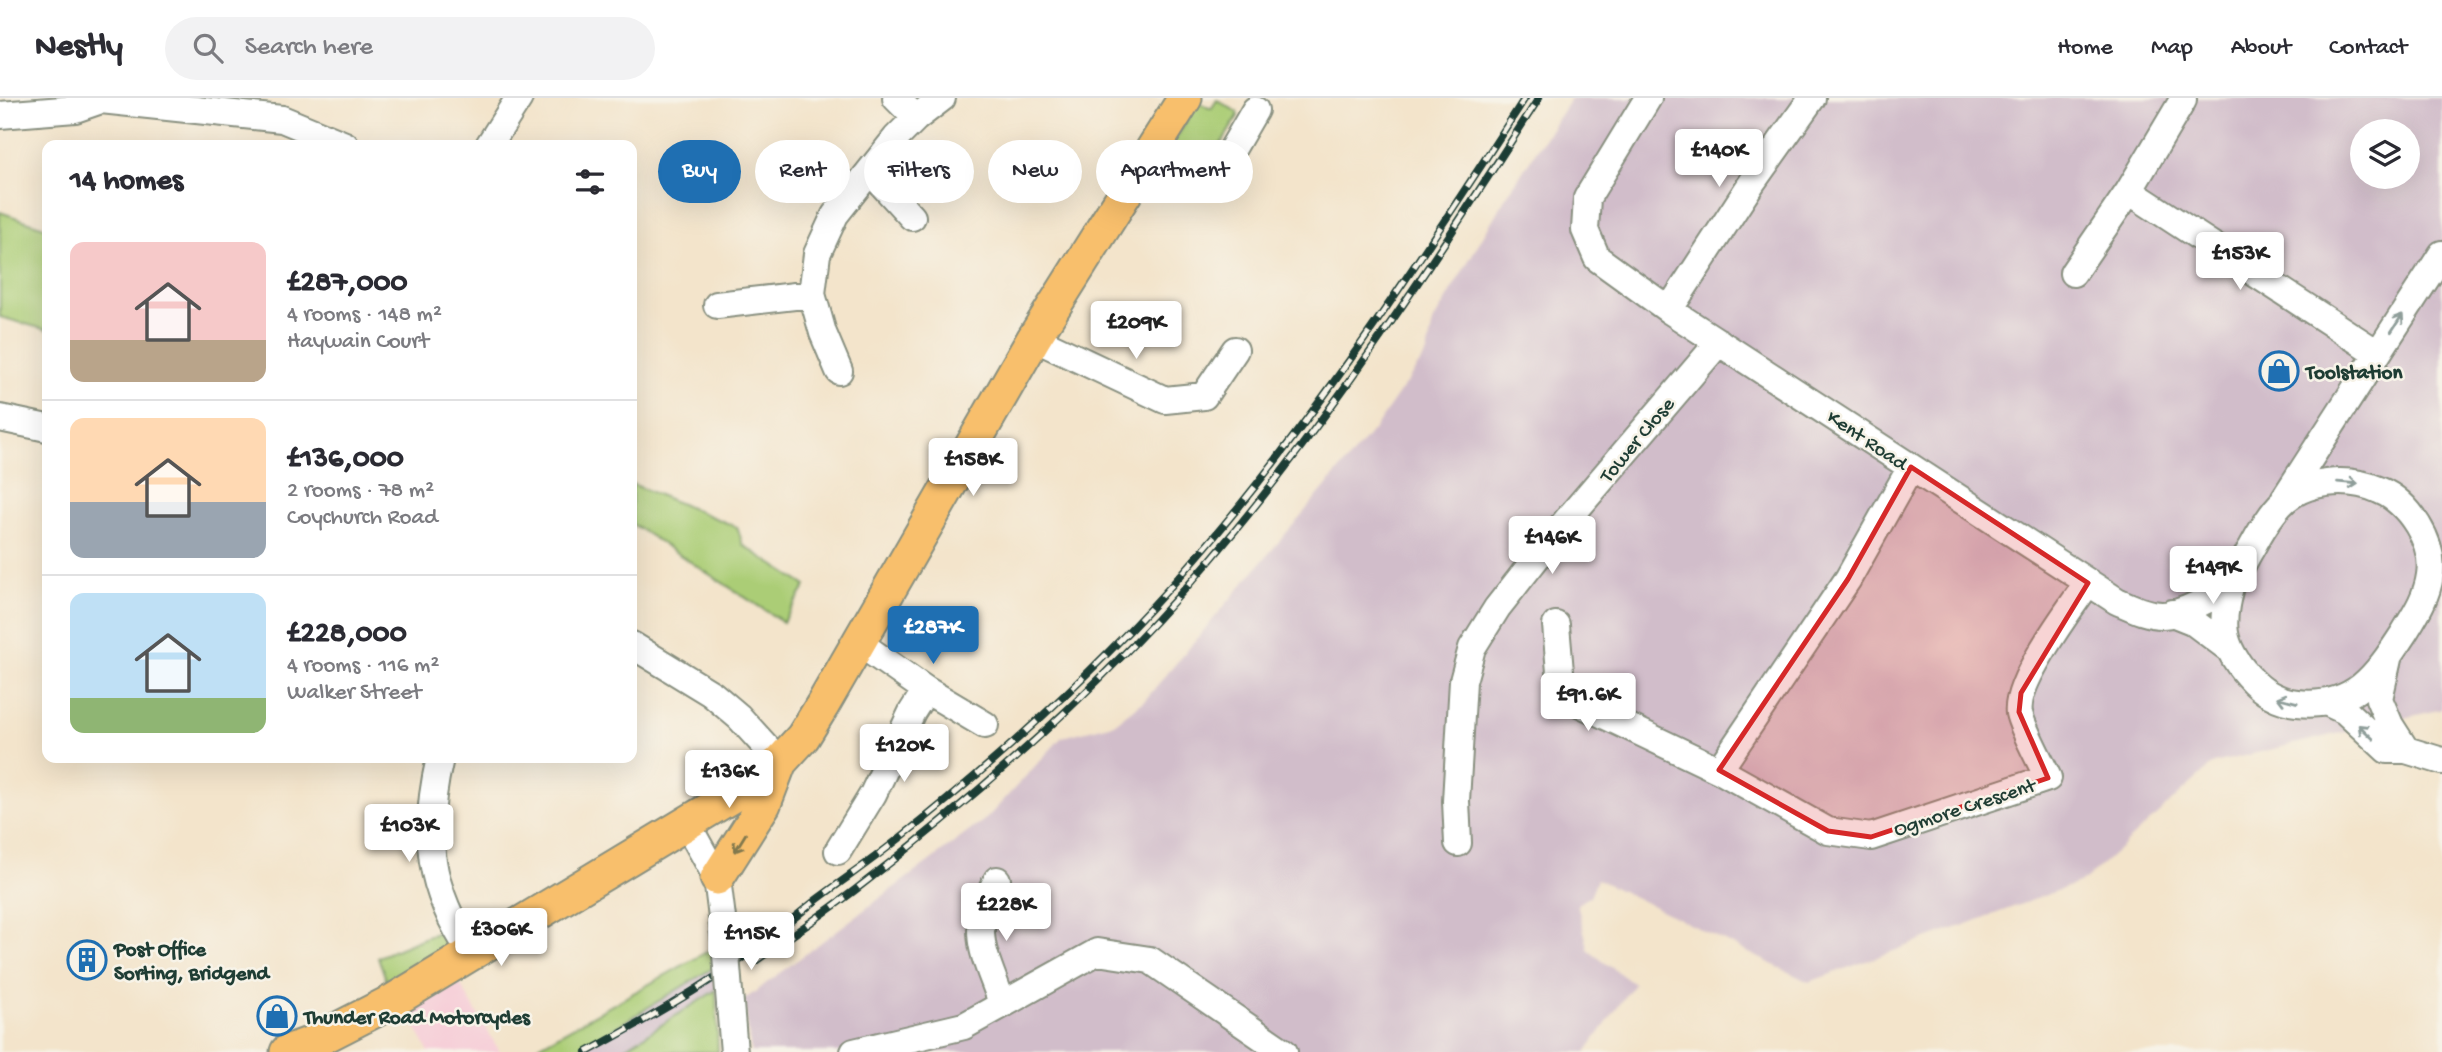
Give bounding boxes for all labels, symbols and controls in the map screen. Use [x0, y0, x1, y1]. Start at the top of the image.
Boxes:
search box [165, 17, 655, 80]
text: Nestly [35, 29, 123, 67]
icon: search [189, 29, 227, 67]
text: Search here [245, 33, 373, 64]
text: Home [2057, 34, 2113, 63]
text: Map [2151, 34, 2193, 63]
text: About [2231, 34, 2291, 63]
text: Contact [2329, 34, 2407, 63]
map controls [2350, 119, 2420, 189]
button: layers [2350, 119, 2420, 189]
pin: £140K [1670, 130, 1768, 189]
text: £140K [1691, 138, 1747, 165]
chip: Buy [658, 140, 741, 203]
chip: Rent [755, 140, 850, 203]
chip: Filters [864, 140, 974, 203]
chip: New [988, 140, 1082, 203]
chip: Apartment [1096, 140, 1253, 203]
icon: filters [571, 163, 609, 201]
text: 14 homes [70, 165, 183, 200]
pin: £153K [2191, 232, 2289, 292]
text: £153K [2212, 241, 2268, 268]
text: £287,000 [287, 267, 408, 302]
icon: home [126, 270, 210, 354]
text: 4 rooms · 148 m² [287, 302, 442, 329]
pin: £209K [1087, 302, 1185, 361]
text: £209K [1107, 310, 1165, 337]
one-way arrow [2390, 313, 2404, 333]
text: Haywain Court [287, 329, 429, 356]
shop icon: Toolstation [2258, 350, 2300, 392]
place label: Toolstation [2304, 362, 2403, 387]
street label: Tower Close [1595, 393, 1682, 490]
street label: Kent Road [1821, 406, 1912, 479]
pin: £158K [924, 438, 1022, 498]
text: £136,000 [287, 443, 404, 478]
icon: home [126, 446, 210, 530]
text: £158K [945, 447, 1001, 474]
one-way arrow [2336, 477, 2359, 490]
text: 2 rooms · 78 m² [287, 478, 434, 505]
text: Coychurch Road [287, 505, 438, 532]
pin: £146K [1503, 517, 1601, 576]
text: £146K [1525, 525, 1579, 552]
pin: £149K [2164, 546, 2262, 606]
text: £149K [2186, 555, 2240, 582]
pin: £287K [884, 606, 982, 666]
text: £287K [904, 615, 962, 642]
text: £228,000 [287, 618, 407, 653]
icon: home [126, 621, 210, 705]
text: 4 rooms · 116 m² [287, 653, 439, 680]
pin: £91.6K [1531, 674, 1645, 733]
text: Walker Street [287, 680, 421, 707]
text: £91.6K [1557, 682, 1619, 709]
one-way arrow [2276, 693, 2299, 706]
pin: £120K [855, 724, 953, 784]
one-way arrow [2358, 724, 2375, 741]
text: £120K [876, 733, 932, 760]
pin: £136K [680, 750, 778, 810]
text: £136K [701, 759, 757, 786]
street label: Ogmore Crescent [1891, 774, 2041, 844]
pin: £103K [360, 804, 458, 864]
text: £103K [380, 813, 438, 840]
one-way arrow [733, 833, 748, 852]
pin: £228K [957, 884, 1055, 943]
text: £228K [977, 892, 1035, 919]
pin: £306K [452, 908, 550, 968]
pin: £115K [702, 912, 800, 972]
text: £306K [471, 917, 531, 944]
text: £115K [724, 921, 778, 948]
building icon: Post Office Sorting, Bridgend [66, 939, 108, 981]
place label: Post Office Sorting, Bridgend [113, 939, 271, 988]
shop icon: Thunder Road Motorcycles [256, 995, 298, 1037]
place label: Thunder Road Motorcycles [302, 1007, 531, 1032]

